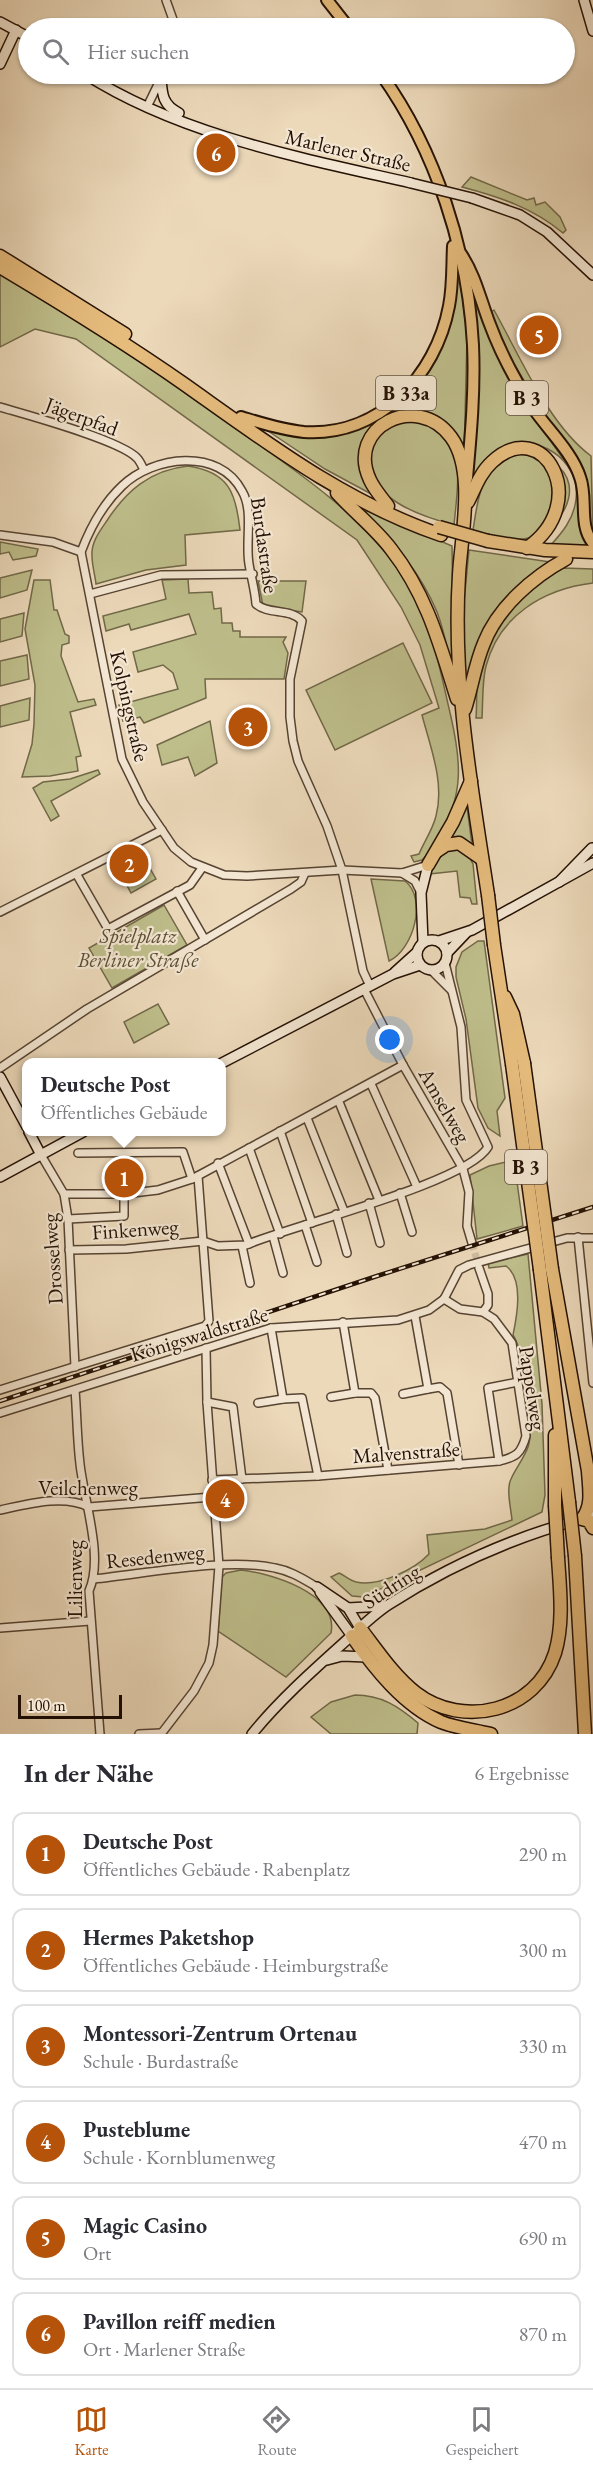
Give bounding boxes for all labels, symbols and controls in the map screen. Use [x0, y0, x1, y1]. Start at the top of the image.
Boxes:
search box [18, 18, 575, 84]
icon: search [39, 35, 72, 68]
text: Hier suchen [87, 37, 190, 66]
street label: Marlener Straße [283, 122, 413, 178]
pin: 6 [196, 130, 236, 176]
pin: 5 [520, 312, 558, 358]
road number: B 33a [376, 376, 436, 410]
road number: B 3 [506, 381, 548, 415]
street label: Jägerpfad [40, 390, 123, 442]
street label: Burdastraße [245, 495, 285, 595]
street label: Kolpingstraße [104, 648, 156, 764]
pin: 3 [228, 704, 268, 750]
pin: 2 [110, 842, 148, 886]
park label: Spielplatz Berliner Straße [77, 922, 199, 973]
your location [375, 1025, 404, 1054]
popup [22, 1058, 226, 1136]
street label: Amselweg [412, 1062, 478, 1148]
text: Deutsche Post [40, 1070, 170, 1099]
text: Öffentliches Gebäude [40, 1099, 208, 1125]
road number: B 3 [505, 1150, 547, 1184]
pin: 1 [104, 1156, 144, 1200]
street label: Drosselweg [35, 1212, 69, 1305]
street label: Finkenweg [91, 1212, 180, 1245]
street label: Königswaldstraße [127, 1300, 271, 1368]
street label: Pappelweg [513, 1344, 553, 1433]
street label: Malvenstraße [351, 1435, 461, 1469]
street label: Veilchenweg [38, 1474, 139, 1501]
pin: 4 [206, 1476, 244, 1522]
street label: Resedenweg [105, 1537, 206, 1575]
street label: Lilienweg [61, 1539, 88, 1618]
street label: Südring [357, 1557, 426, 1615]
scale bar [18, 1692, 122, 1720]
text: 100 m [27, 1695, 66, 1716]
text: In der Nähe [24, 1756, 153, 1790]
text: 6 Ergebnisse [474, 1760, 569, 1786]
text: Deutsche Post [83, 1827, 213, 1856]
text: 1 [40, 1841, 51, 1867]
text: 290 m [519, 1841, 567, 1867]
text: Öffentliches Gebäude · Rabenplatz [83, 1856, 350, 1882]
text: Hermes Paketshop [83, 1923, 254, 1952]
text: 2 [40, 1937, 51, 1963]
text: 300 m [519, 1937, 567, 1963]
text: Öffentliches Gebäude · Heimburgstraße [83, 1952, 388, 1978]
text: Montessori-Zentrum Ortenau [83, 2019, 357, 2048]
text: 3 [40, 2033, 51, 2059]
text: 330 m [519, 2033, 567, 2059]
text: Schule · Burdastraße [83, 2048, 238, 2074]
text: Pusteblume [83, 2115, 190, 2144]
text: 4 [40, 2129, 51, 2155]
text: 470 m [519, 2129, 567, 2155]
text: Schule · Kornblumenweg [83, 2144, 275, 2170]
text: Magic Casino [83, 2211, 207, 2240]
text: 5 [40, 2225, 51, 2251]
text: 690 m [519, 2225, 567, 2251]
text: Ort [83, 2240, 111, 2266]
text: Pavillon reiff medien [83, 2307, 276, 2336]
text: 6 [40, 2321, 51, 2347]
text: 870 m [519, 2321, 567, 2347]
text: Ort · Marlener Straße [83, 2336, 245, 2362]
tab: Karte [75, 2403, 108, 2460]
tab: Route [257, 2403, 296, 2460]
tab: Gespeichert [446, 2403, 518, 2460]

